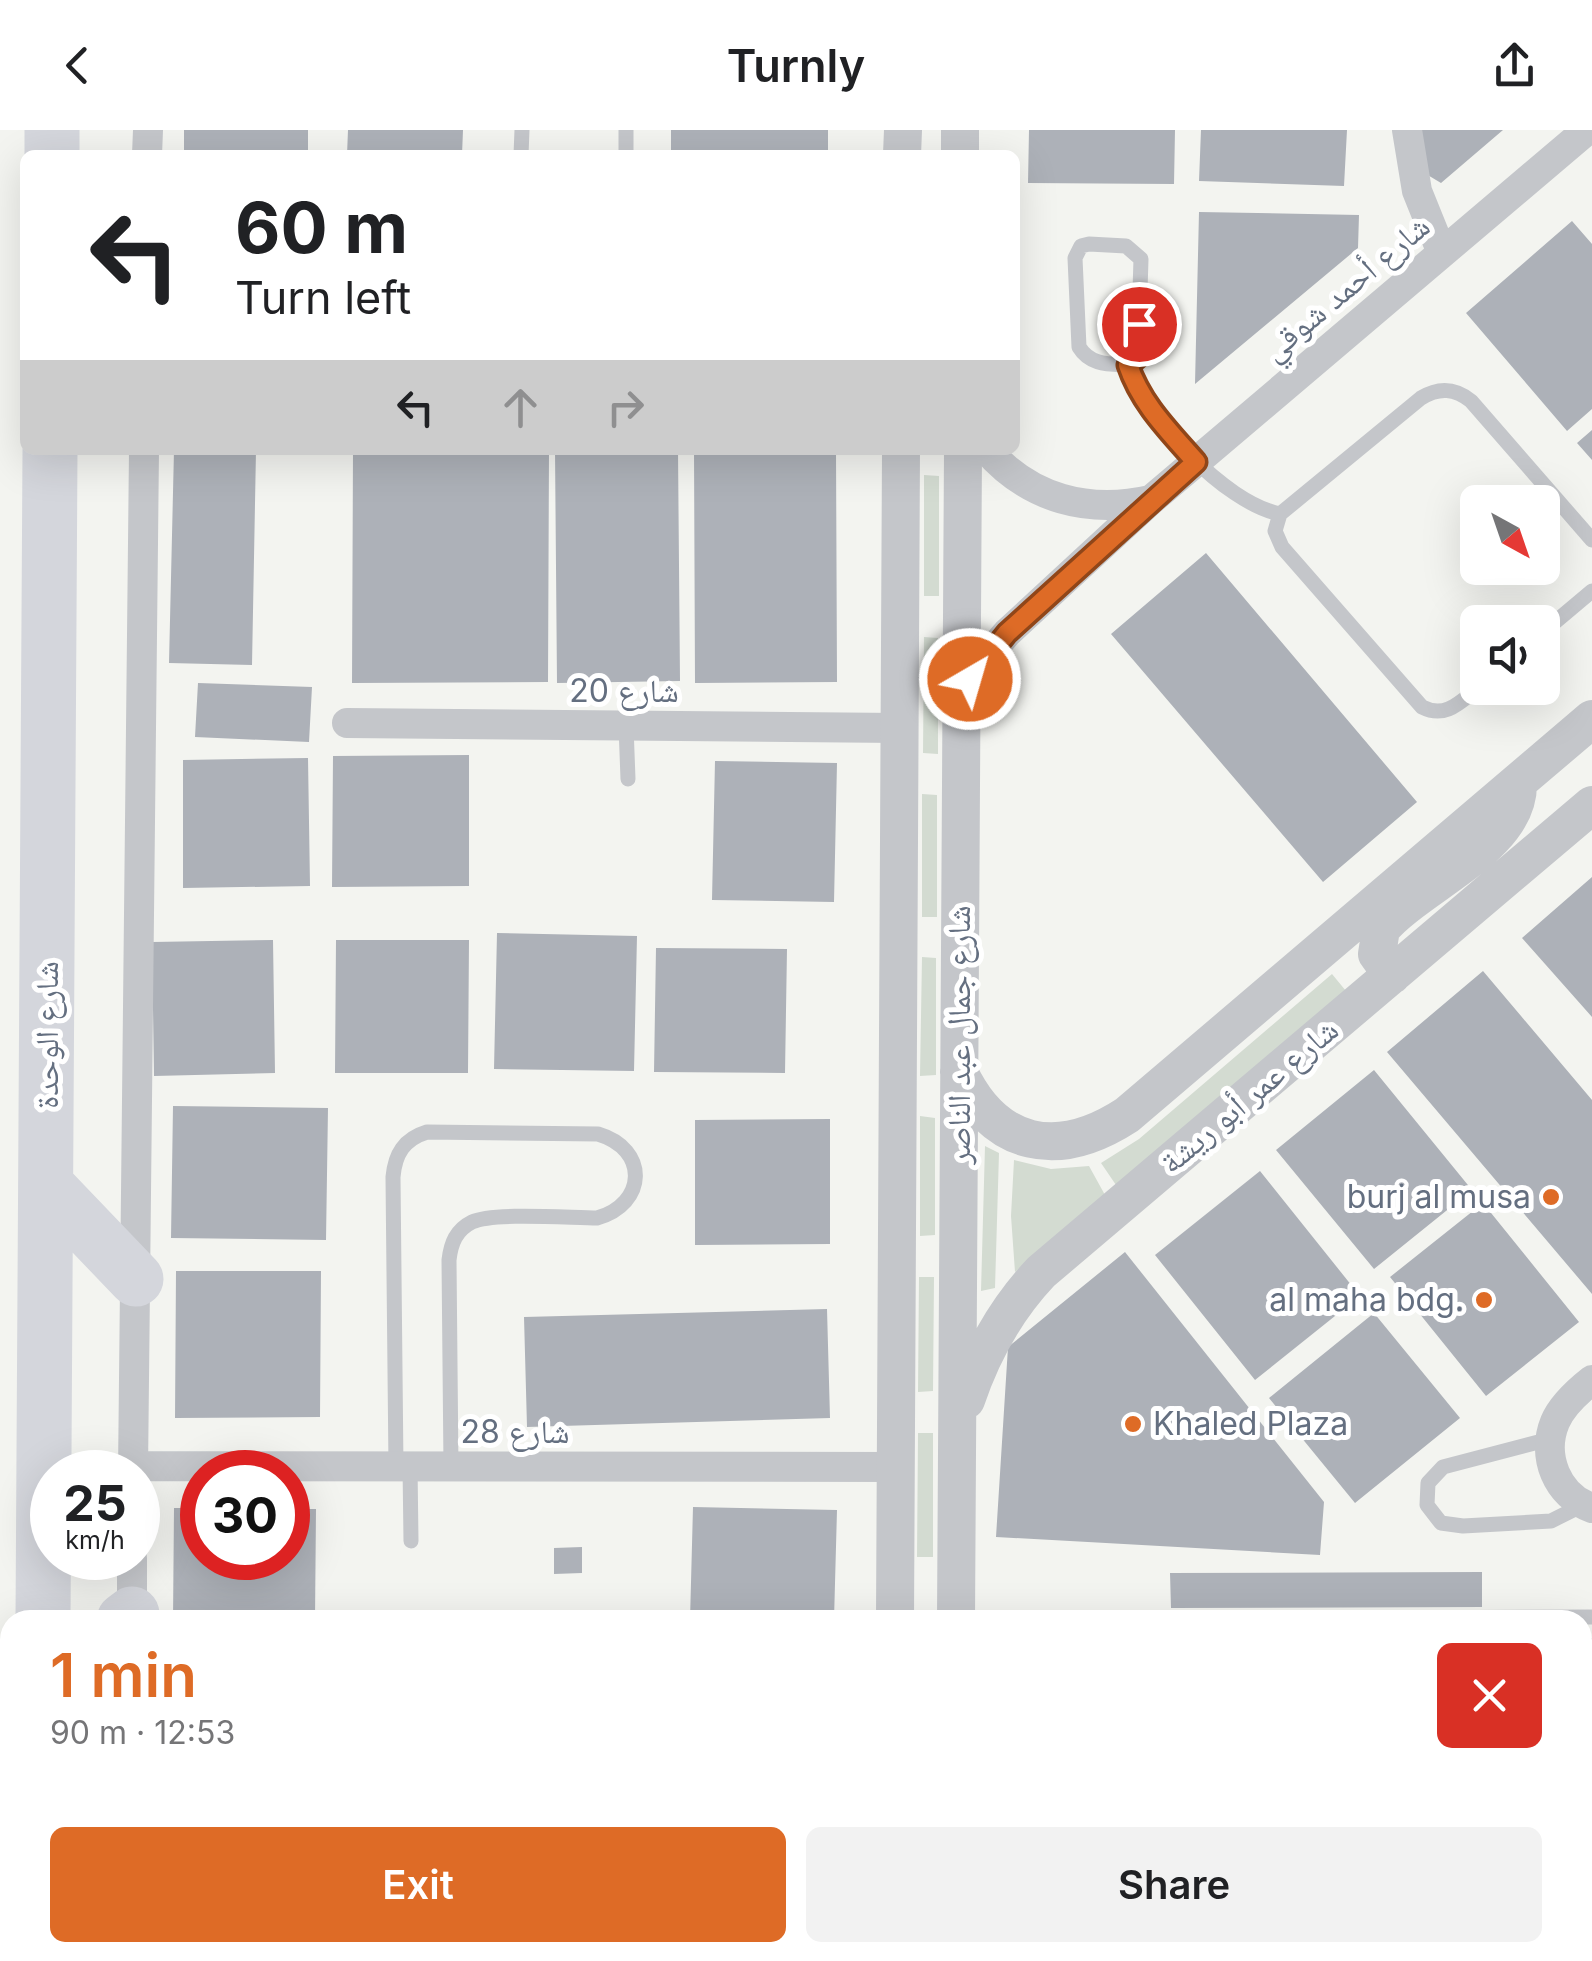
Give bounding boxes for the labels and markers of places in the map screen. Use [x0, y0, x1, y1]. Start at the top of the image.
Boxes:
pin [1097, 282, 1182, 367]
place label: burj al musa [1347, 1177, 1531, 1216]
marker: burj al musa [1540, 1186, 1562, 1208]
place label: al maha bdg. [1269, 1280, 1464, 1319]
marker: al maha bdg. [1473, 1289, 1495, 1311]
place label: Khaled Plaza [1153, 1404, 1348, 1443]
marker: Khaled Plaza [1122, 1413, 1144, 1435]

